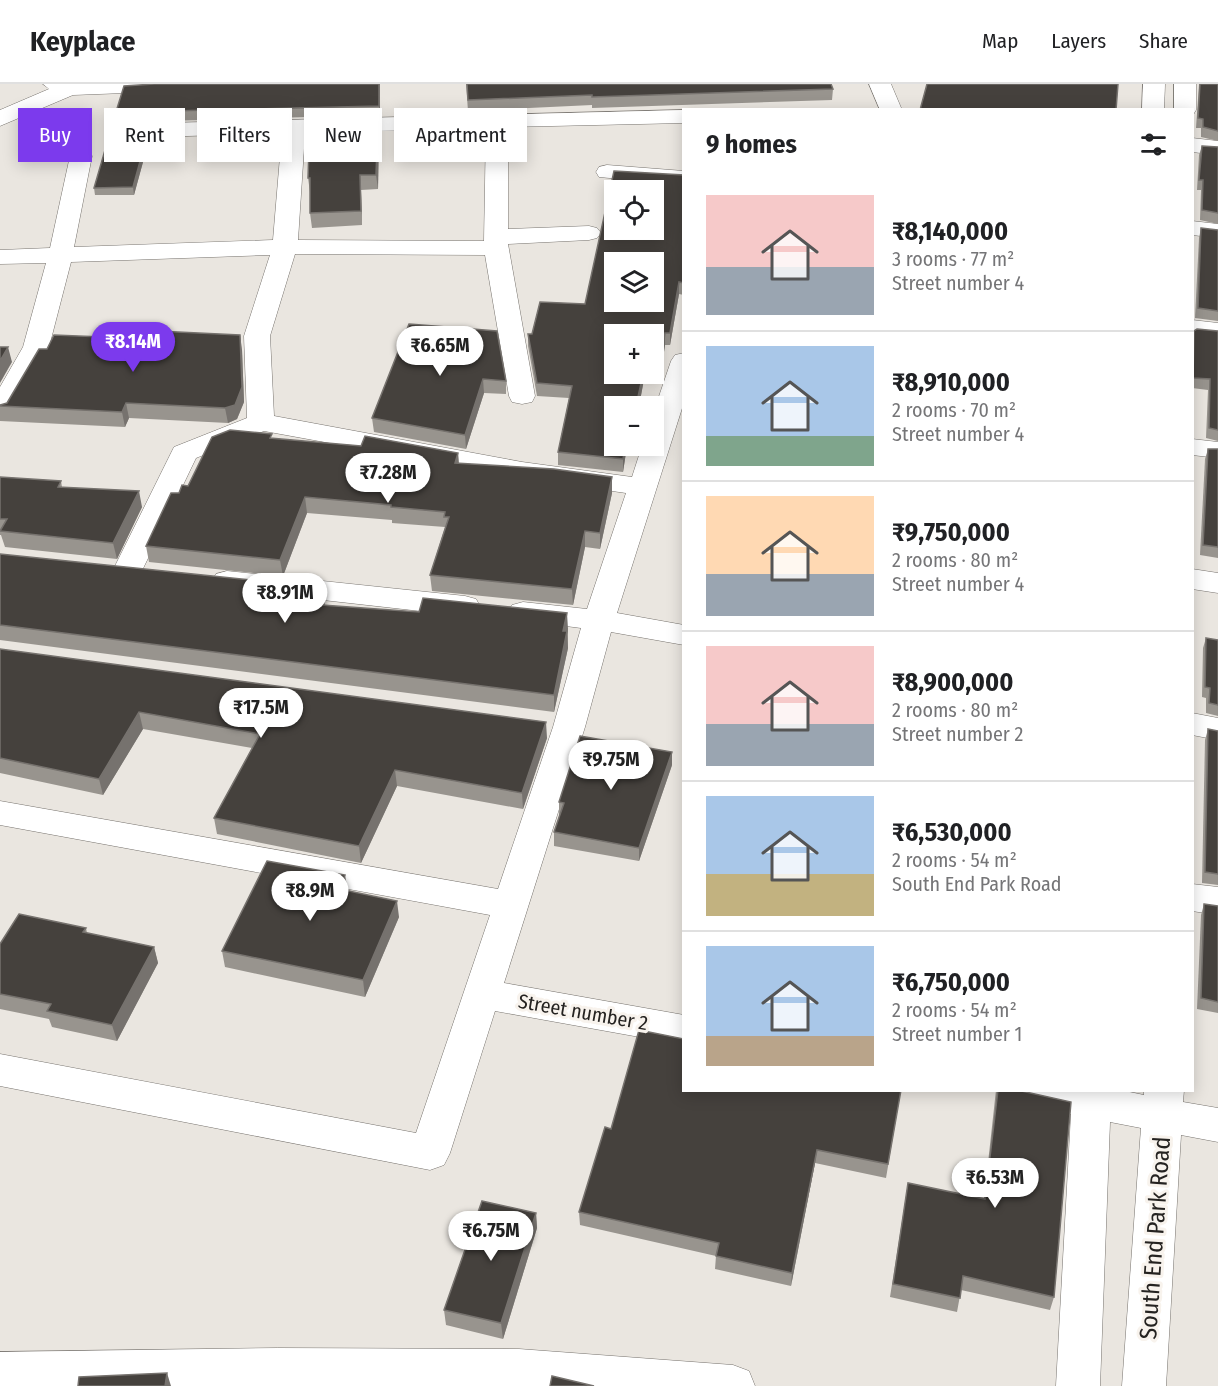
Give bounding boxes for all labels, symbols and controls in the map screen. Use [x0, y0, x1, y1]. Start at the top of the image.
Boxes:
text: Keyplace [30, 25, 136, 58]
text: Map [982, 28, 1018, 54]
text: Layers [1051, 28, 1106, 54]
text: Share [1139, 28, 1188, 54]
chip: Buy [18, 108, 92, 162]
chip: Rent [104, 108, 185, 162]
chip: Filters [197, 108, 292, 162]
chip: New [304, 108, 382, 162]
chip: Apartment [394, 108, 527, 162]
icon: filters [1137, 128, 1170, 161]
text: 9 homes [706, 129, 797, 160]
map controls [604, 180, 664, 456]
button: locate [604, 180, 664, 240]
text: ₹8,140,000 [892, 216, 1008, 247]
icon: home [754, 219, 826, 291]
text: 3 rooms · 77 m² [892, 247, 1014, 271]
button: layers [604, 252, 664, 312]
text: Street number 4 [892, 271, 1024, 295]
pin: ₹8.14M [84, 322, 182, 373]
button: + [604, 324, 664, 384]
pin: ₹6.65M [391, 326, 489, 377]
text: ₹8.14M [105, 329, 161, 353]
text: ₹6.65M [410, 333, 470, 357]
text: ₹8,910,000 [892, 367, 1010, 398]
icon: home [754, 370, 826, 442]
button: − [604, 396, 664, 456]
text: 2 rooms · 70 m² [892, 398, 1016, 422]
text: Street number 4 [892, 422, 1024, 446]
pin: ₹7.28M [339, 453, 437, 504]
text: ₹7.28M [359, 460, 417, 484]
text: ₹9,750,000 [892, 517, 1010, 548]
icon: home [754, 520, 826, 592]
text: 2 rooms · 80 m² [892, 548, 1018, 572]
text: Street number 4 [892, 572, 1024, 596]
pin: ₹8.91M [236, 573, 334, 624]
text: ₹8.91M [256, 580, 314, 604]
text: ₹8,900,000 [892, 667, 1013, 698]
icon: home [754, 670, 826, 742]
pin: ₹17.5M [212, 688, 310, 739]
text: ₹17.5M [233, 695, 289, 719]
text: 2 rooms · 80 m² [892, 698, 1018, 722]
text: Street number 2 [892, 722, 1023, 746]
pin: ₹9.75M [562, 740, 660, 791]
text: ₹9.75M [582, 747, 640, 771]
text: ₹6,530,000 [892, 817, 1012, 848]
icon: home [754, 820, 826, 892]
text: 2 rooms · 54 m² [892, 848, 1017, 872]
pin: ₹8.9M [268, 871, 352, 922]
text: South End Park Road [892, 872, 1062, 896]
text: ₹8.9M [285, 878, 335, 902]
text: ₹6,750,000 [892, 967, 1010, 998]
icon: home [754, 970, 826, 1042]
street label: Street number 2 [516, 989, 650, 1035]
text: 2 rooms · 54 m² [892, 998, 1017, 1022]
text: Street number 1 [892, 1022, 1022, 1046]
street label: South End Park Road [1134, 1136, 1176, 1340]
pin: ₹6.53M [946, 1158, 1044, 1209]
text: ₹6.53M [966, 1165, 1024, 1189]
pin: ₹6.75M [442, 1211, 540, 1262]
text: ₹6.75M [462, 1218, 520, 1242]

